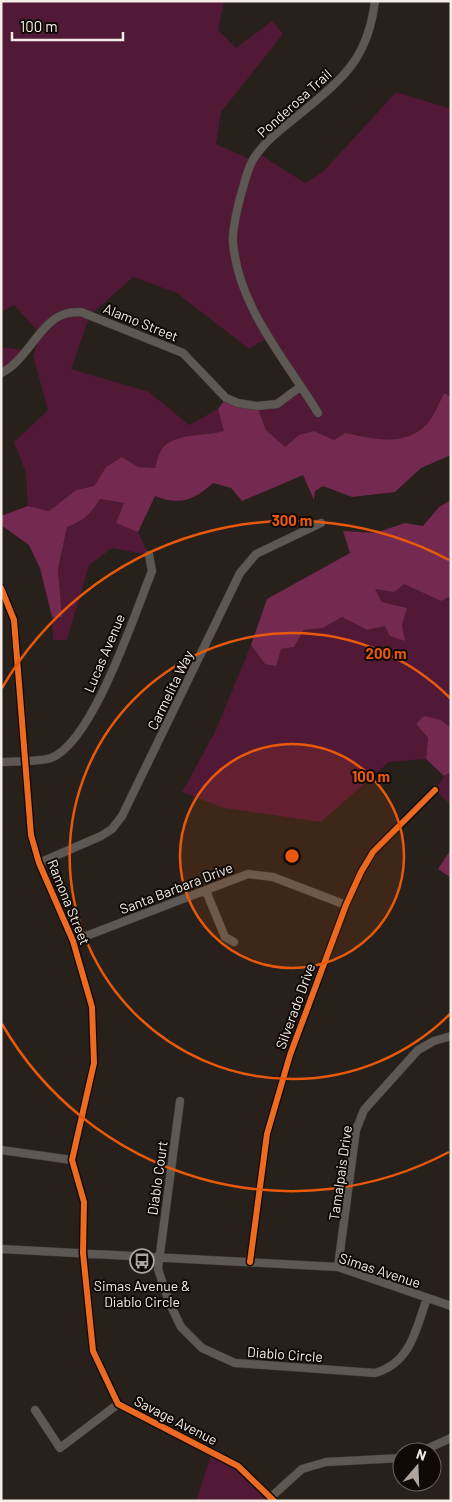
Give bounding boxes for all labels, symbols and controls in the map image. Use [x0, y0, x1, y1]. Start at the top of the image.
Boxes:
scale bar [12, 10, 124, 42]
text: 100 m [20, 17, 58, 35]
street label: Ponderosa Trail [253, 65, 335, 141]
street label: Alamo Street [101, 299, 181, 345]
text: 300 m [272, 511, 312, 529]
street label: Lucas Avenue [80, 611, 128, 695]
text: 200 m [365, 644, 407, 662]
street label: Carmelita Way [143, 647, 197, 733]
text: 100 m [352, 767, 390, 785]
centre of rings [283, 847, 301, 865]
street label: Ramona Street [44, 857, 94, 947]
street label: Santa Barbara Drive [117, 859, 235, 917]
street label: Silverado Drive [272, 961, 318, 1051]
street label: Tamalpais Drive [325, 1124, 355, 1222]
street label: Diablo Court [143, 1140, 171, 1216]
bus stop icon: Simas Avenue & Diablo Circle [129, 1248, 155, 1274]
street label: Simas Avenue [337, 1249, 423, 1291]
place label: Simas Avenue & Diablo Circle [94, 1277, 190, 1310]
street label: Diablo Circle [247, 1343, 323, 1365]
street label: Savage Avenue [132, 1392, 220, 1448]
north arrow [392, 1442, 442, 1492]
text: N [414, 1445, 429, 1464]

